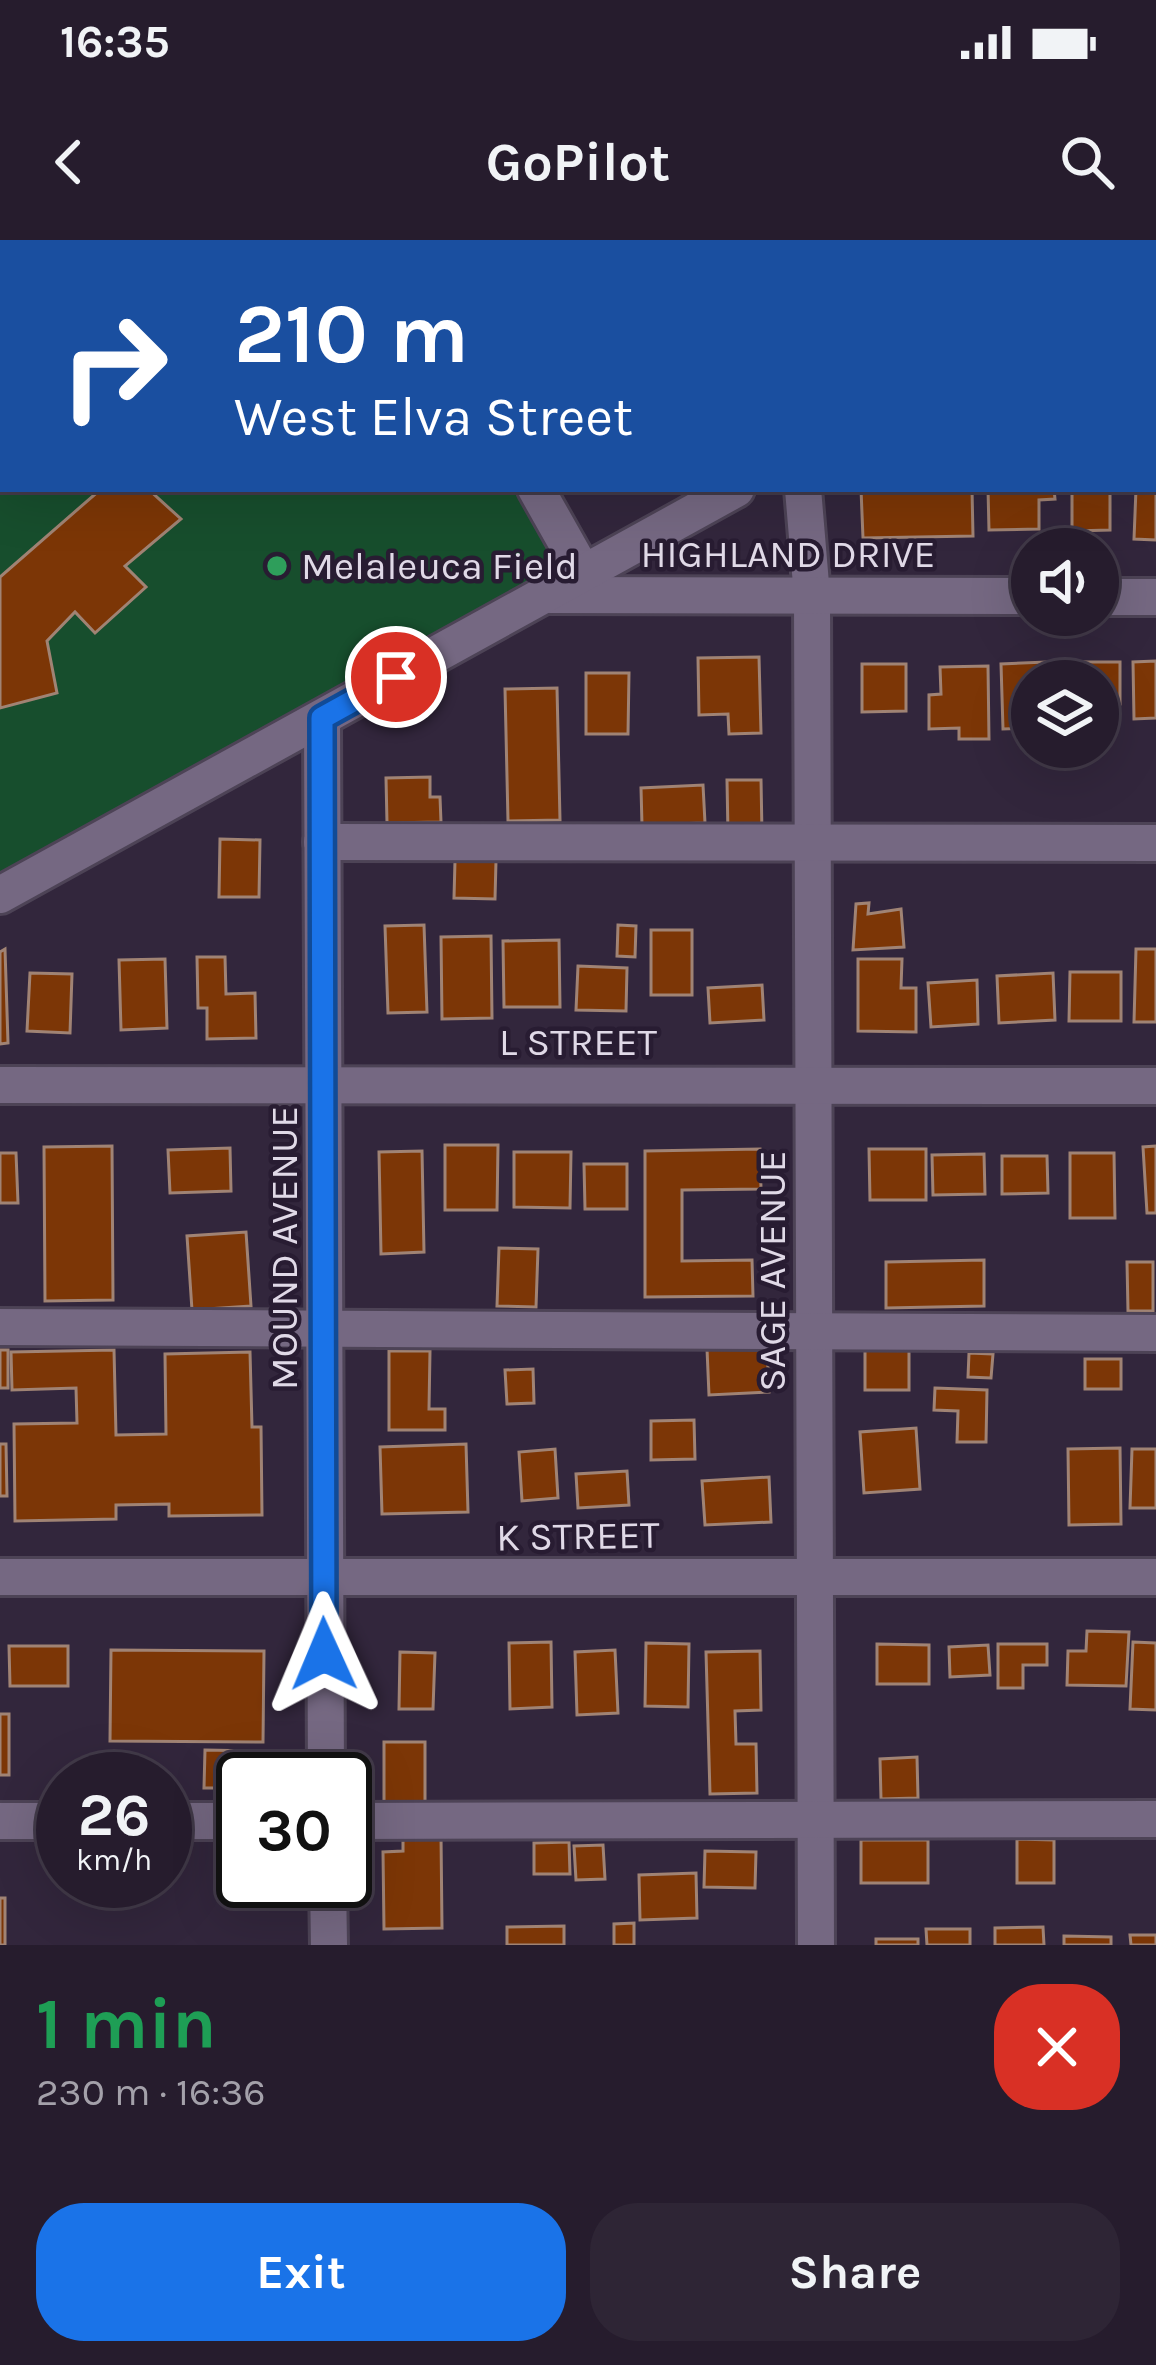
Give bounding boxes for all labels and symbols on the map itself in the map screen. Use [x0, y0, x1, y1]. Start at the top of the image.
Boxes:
street label: HIGHLAND DRIVE [641, 531, 935, 577]
place label: Melaleuca Field [301, 543, 578, 589]
marker: Melaleuca Field [264, 553, 290, 579]
pin [345, 626, 447, 728]
street label: L STREET [499, 1019, 657, 1065]
street label: MOUND AVENUE [261, 1106, 307, 1390]
street label: SAGE AVENUE [749, 1150, 795, 1392]
street label: K STREET [496, 1512, 661, 1560]
position arrow [261, 1591, 387, 1717]
speed limit sign: 30 [216, 1752, 372, 1908]

